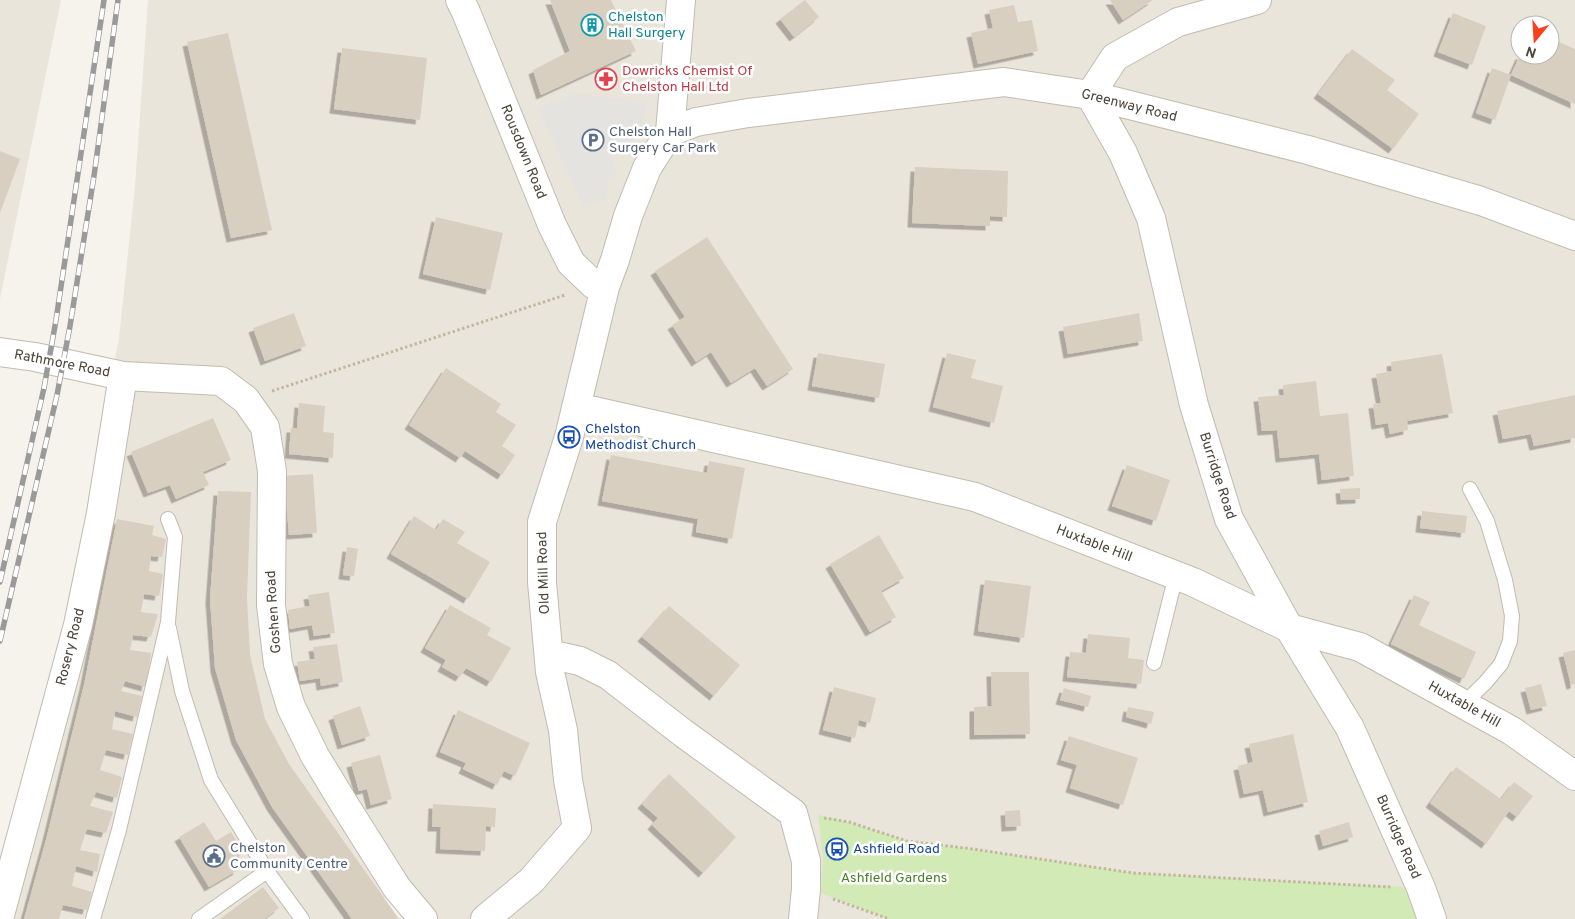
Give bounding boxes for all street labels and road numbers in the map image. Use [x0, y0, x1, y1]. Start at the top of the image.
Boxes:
street label: Greenway Road [1079, 86, 1179, 126]
street label: Rousdown Road [496, 102, 550, 202]
street label: Rathmore Road [13, 346, 111, 382]
street label: Burridge Road [1195, 430, 1239, 522]
street label: Huxtable Hill [1053, 522, 1135, 566]
street label: Old Mill Road [534, 531, 554, 615]
street label: Goshen Road [263, 570, 285, 654]
street label: Rosery Road [53, 606, 89, 688]
street label: Huxtable Hill [1425, 678, 1503, 732]
street label: Burridge Road [1372, 792, 1424, 882]

